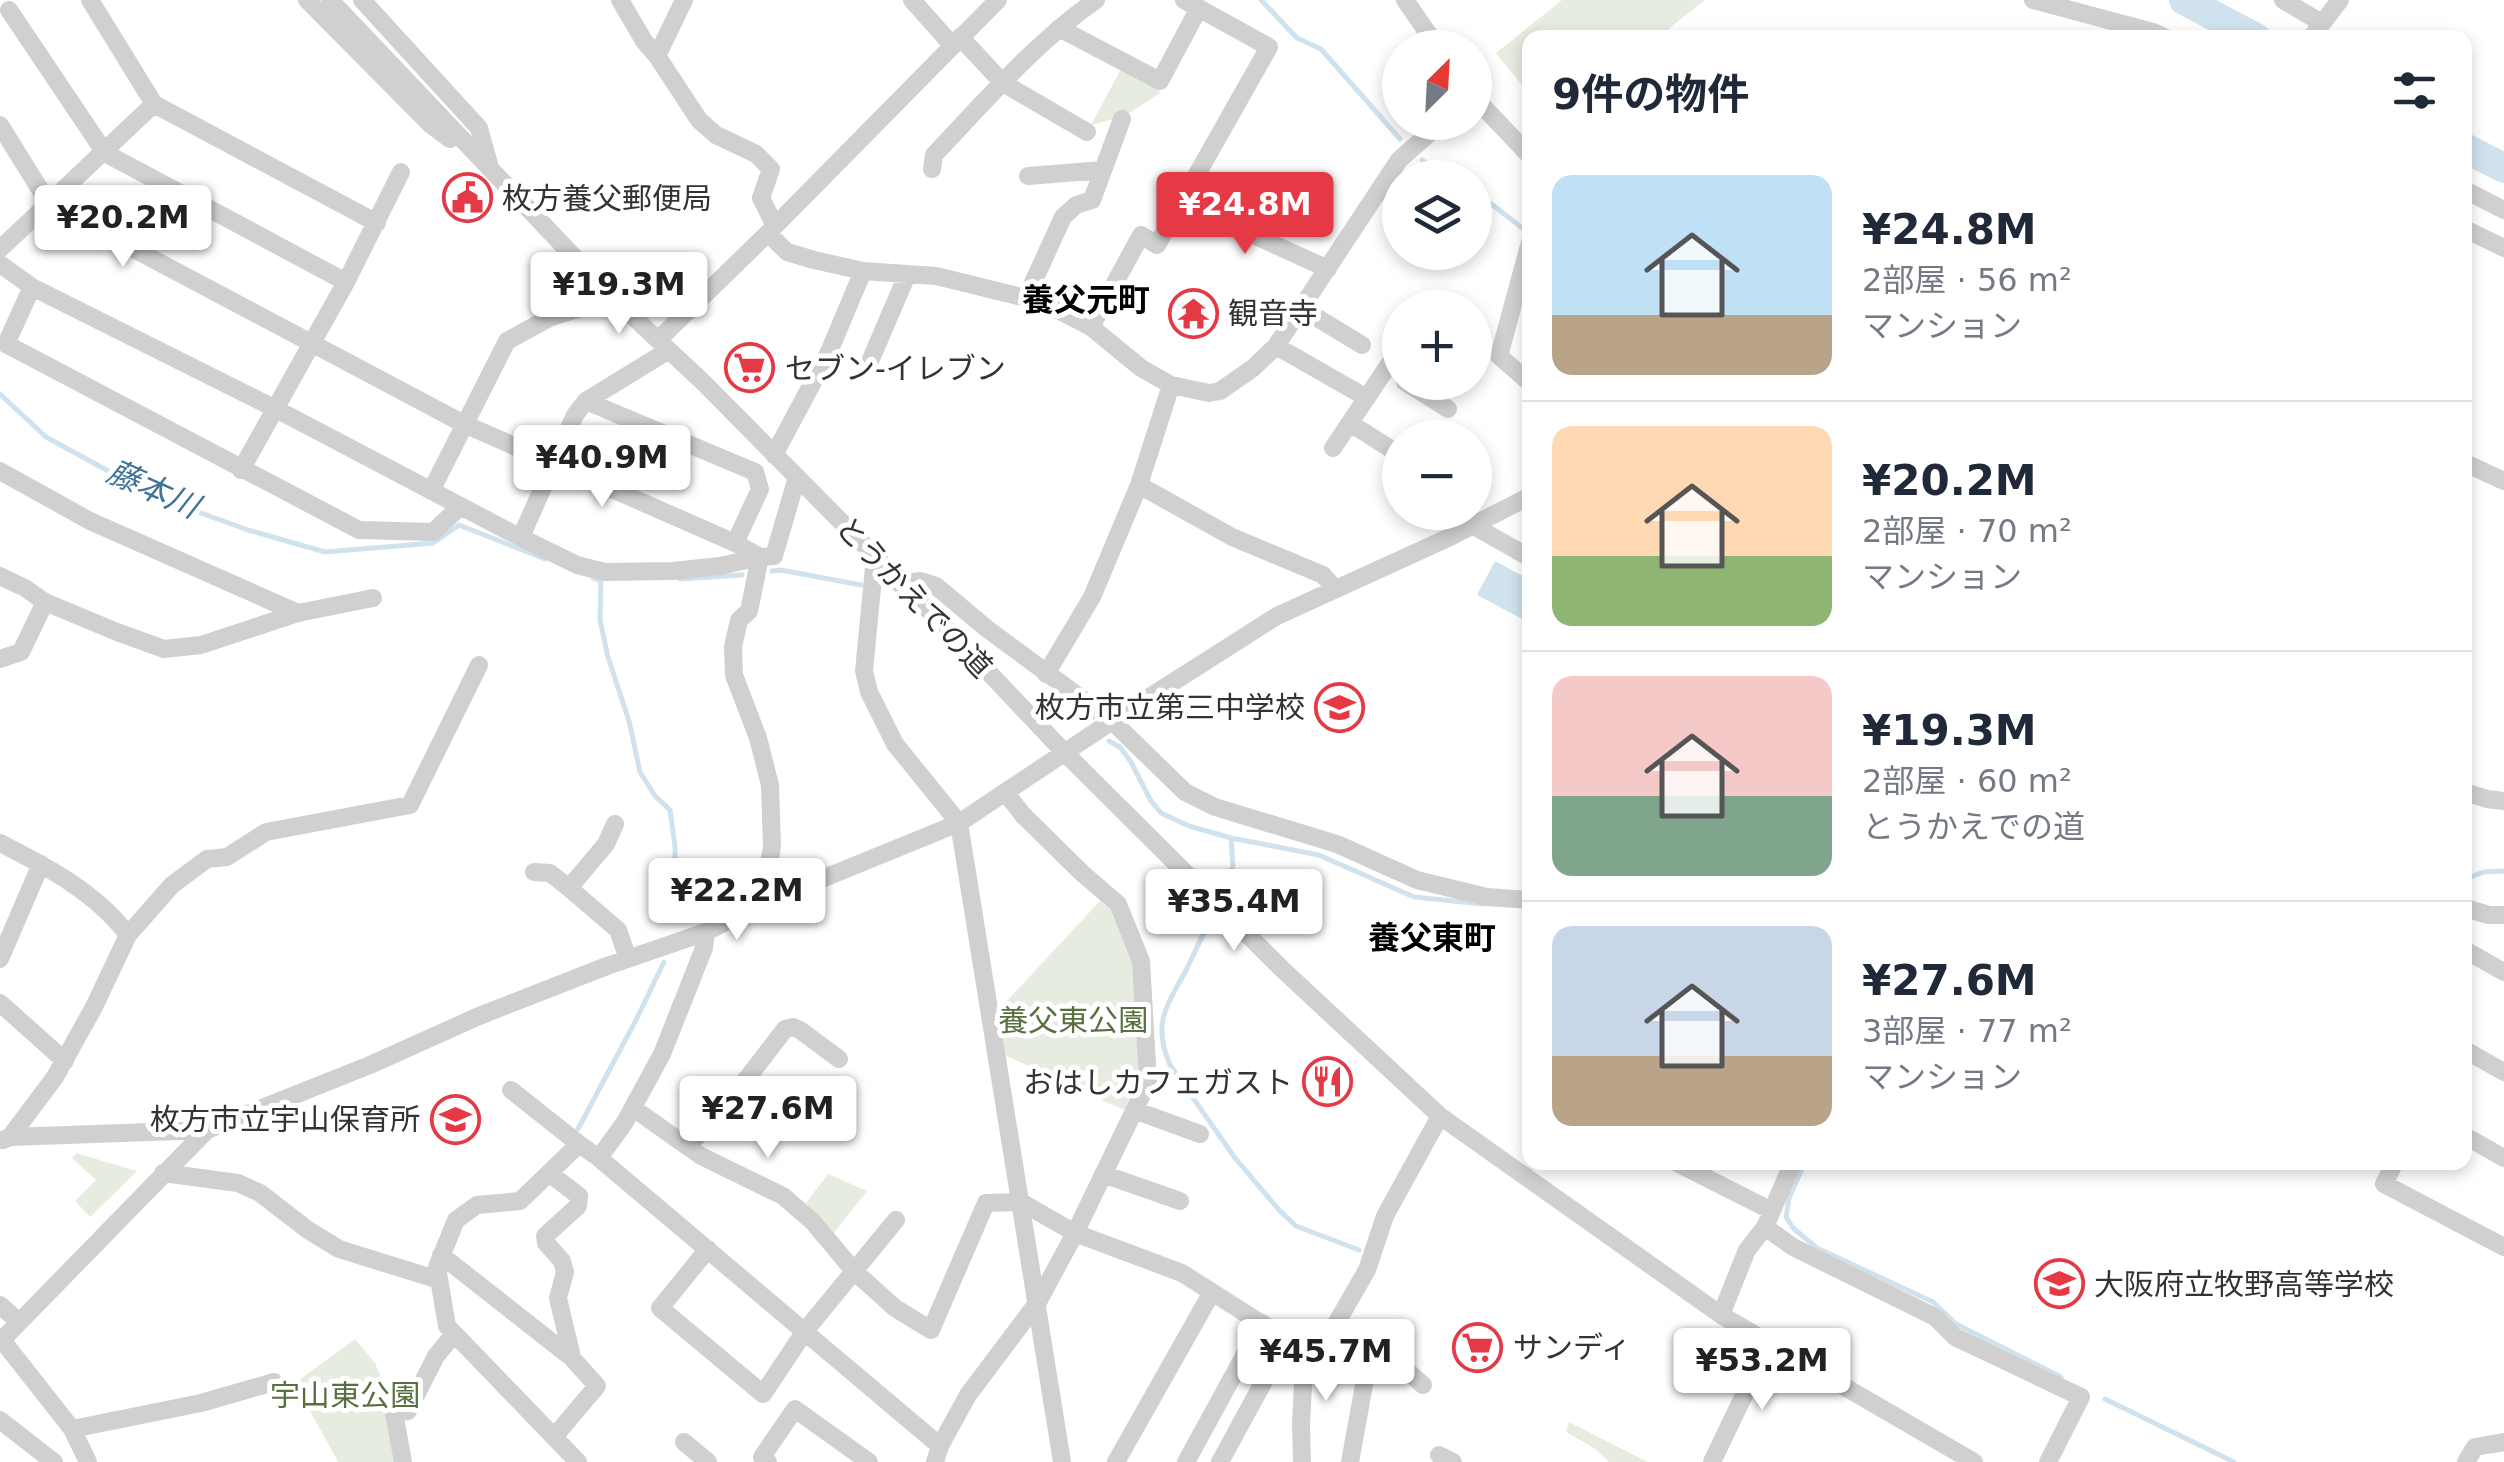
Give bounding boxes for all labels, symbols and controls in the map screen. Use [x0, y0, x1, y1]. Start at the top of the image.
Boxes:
north arrow [1382, 30, 1492, 140]
map controls [1382, 30, 1492, 530]
icon: filters [2387, 63, 2442, 118]
text: 9件の物件 [1552, 70, 1749, 119]
button: layers [1382, 160, 1492, 270]
public building icon: 枚方養父郵便局 [441, 172, 493, 224]
pin: ¥24.8M [1164, 172, 1326, 257]
place label: 枚方養父郵便局 [502, 181, 712, 216]
pin: ¥20.2M [42, 185, 204, 270]
text: ¥24.8M [1178, 185, 1312, 223]
text: ¥20.2M [56, 198, 190, 236]
text: ¥24.8M [1862, 205, 2037, 254]
icon: home [1632, 215, 1752, 335]
pin: ¥19.3M [538, 252, 700, 337]
text: 2部屋 · 56 m² [1862, 261, 2072, 299]
text: ¥19.3M [552, 265, 686, 303]
district label: 養父元町 [1022, 281, 1150, 319]
temple icon: 観音寺 [1167, 287, 1219, 339]
button: + [1382, 290, 1492, 400]
place label: 観音寺 [1228, 296, 1318, 331]
text: マンション [1862, 307, 2022, 345]
supermarket icon: セブン-イレブン [724, 342, 776, 394]
place label: セブン-イレブン [785, 351, 1006, 386]
button: − [1382, 420, 1492, 530]
pin: ¥40.9M [521, 425, 683, 510]
text: ¥40.9M [535, 438, 669, 476]
water label: 藤本川 [101, 452, 207, 527]
text: ¥20.2M [1862, 456, 2037, 505]
icon: home [1632, 466, 1752, 586]
street label: とうかえでの道 [829, 510, 999, 684]
text: 2部屋 · 70 m² [1862, 512, 2072, 550]
text: マンション [1862, 558, 2022, 596]
school or university icon: 枚方市立第三中学校 [1314, 681, 1366, 733]
place label: 枚方市立第三中学校 [1035, 690, 1305, 725]
text: ¥19.3M [1862, 706, 2037, 755]
icon: home [1632, 716, 1752, 836]
text: 2部屋 · 60 m² [1862, 762, 2072, 800]
text: とうかえでの道 [1862, 808, 2085, 846]
pin: ¥22.2M [656, 858, 818, 943]
pin: ¥35.4M [1153, 869, 1315, 954]
text: ¥22.2M [670, 871, 804, 909]
text: ¥35.4M [1167, 882, 1301, 920]
district label: 養父東町 [1368, 919, 1496, 957]
text: ¥27.6M [1862, 956, 2037, 1005]
icon: home [1632, 966, 1752, 1086]
park label: 養父東公園 [998, 1003, 1148, 1038]
text: 3部屋 · 77 m² [1862, 1012, 2072, 1050]
restaurant icon: おはしカフェガスト [1302, 1056, 1354, 1108]
text: マンション [1862, 1058, 2022, 1096]
place label: おはしカフェガスト [1023, 1065, 1293, 1100]
pin: ¥27.6M [687, 1076, 849, 1161]
text: ¥27.6M [701, 1089, 835, 1127]
school or university icon: 枚方市立宇山保育所 [429, 1093, 481, 1145]
place label: 枚方市立宇山保育所 [150, 1102, 420, 1137]
school or university icon: 大阪府立牧野高等学校 [2033, 1258, 2085, 1310]
place label: 大阪府立牧野高等学校 [2094, 1267, 2394, 1302]
pin: ¥45.7M [1245, 1319, 1407, 1404]
supermarket icon: サンディ [1452, 1321, 1504, 1373]
pin: ¥53.2M [1681, 1328, 1843, 1413]
place label: サンディ [1513, 1330, 1631, 1365]
text: ¥45.7M [1259, 1332, 1393, 1370]
text: ¥53.2M [1695, 1341, 1829, 1379]
park label: 宇山東公園 [270, 1378, 420, 1413]

